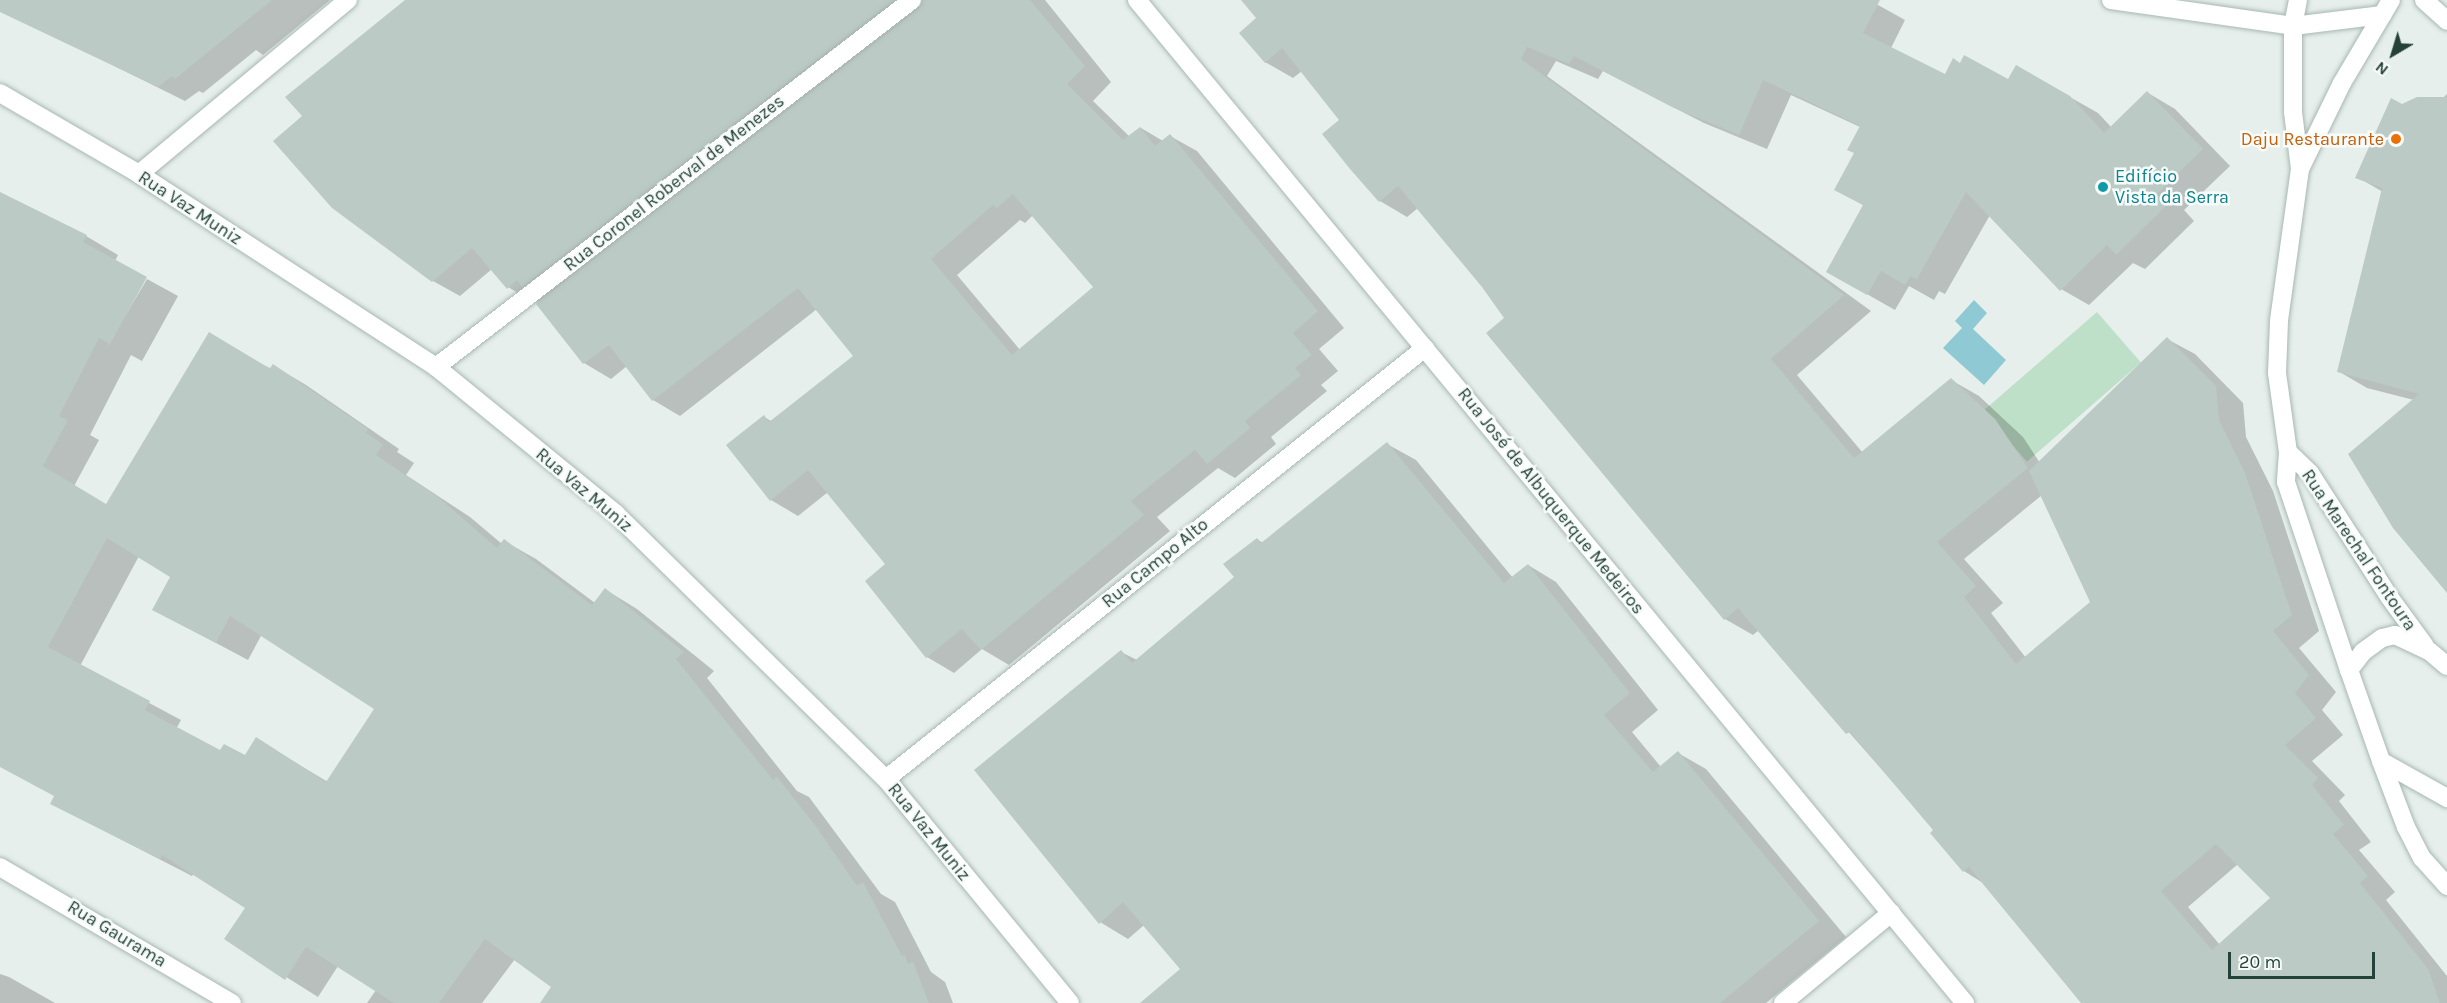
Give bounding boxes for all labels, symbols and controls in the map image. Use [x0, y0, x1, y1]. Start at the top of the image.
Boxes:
north arrow [2363, 24, 2423, 84]
text: N [2371, 58, 2392, 80]
street label: Rua Coronel Roberval de Menezes [559, 90, 789, 276]
place label: Daju Restaurante [2241, 128, 2384, 150]
marker: Daju Restaurante [2389, 132, 2403, 146]
street label: Rua Vaz Muniz [134, 166, 246, 250]
place label: Edifício Vista da Serra [2115, 166, 2229, 208]
marker: Edifício Vista da Serra [2096, 180, 2110, 194]
street label: Rua José de Albuquerque Medeiros [1453, 383, 1649, 619]
street label: Rua Vaz Muniz [531, 443, 637, 537]
street label: Rua Marechal Fontoura [2297, 465, 2421, 635]
street label: Rua Campo Alto [1097, 514, 1213, 612]
street label: Rua Vaz Muniz [883, 779, 975, 885]
street label: Rua Gaurama [64, 896, 170, 972]
scale bar [2231, 940, 2378, 978]
text: 20 m [2239, 951, 2281, 973]

